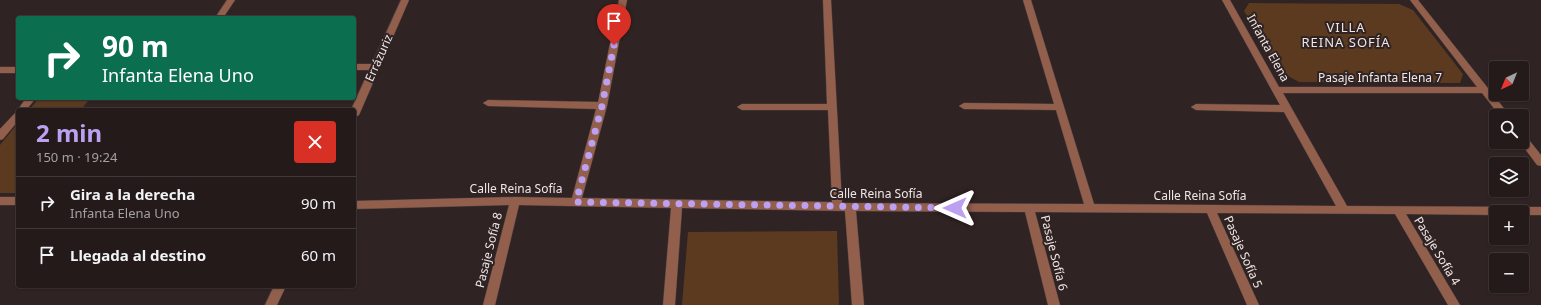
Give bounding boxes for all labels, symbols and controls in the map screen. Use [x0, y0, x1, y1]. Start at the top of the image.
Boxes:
pin [597, 4, 631, 45]
icon: arrive [603, 10, 625, 32]
street label: Infanta Elena [1243, 11, 1294, 85]
district label: VILLA REINA SOFÍA [1301, 18, 1391, 51]
text: 90 m [102, 27, 169, 65]
street label: Errázuriz [361, 31, 397, 84]
icon: right [36, 32, 88, 84]
north arrow [1489, 61, 1529, 101]
map controls [1489, 61, 1529, 293]
text: Infanta Elena Uno [102, 63, 254, 87]
street label: Pasaje Infanta Elena 7 [1318, 69, 1442, 86]
button: search [1489, 109, 1529, 149]
text: 2 min [36, 116, 102, 149]
button: close [294, 121, 336, 163]
text: 150 m · 19:24 [36, 148, 117, 166]
button: layers [1489, 157, 1529, 197]
street label: Calle Reina Sofía [470, 180, 562, 197]
text: Gira a la derecha [70, 184, 195, 204]
street label: Calle Reina Sofía [830, 185, 922, 202]
position arrow [934, 187, 976, 229]
street label: Calle Reina Sofía [1154, 187, 1246, 204]
icon: right [36, 192, 58, 214]
text: 90 m [301, 193, 336, 213]
text: Infanta Elena Uno [70, 204, 180, 222]
button: + [1489, 205, 1529, 245]
street label: Pasaje Sofía 8 [471, 210, 506, 289]
street label: Pasaje Sofía 6 [1037, 213, 1072, 293]
street label: Pasaje Sofía 5 [1220, 213, 1267, 291]
street label: Pasaje Sofía 4 [1410, 213, 1465, 288]
icon: arrive [36, 244, 58, 266]
text: Llegada al destino [70, 245, 206, 265]
text: 60 m [301, 245, 336, 265]
button: − [1489, 253, 1529, 293]

